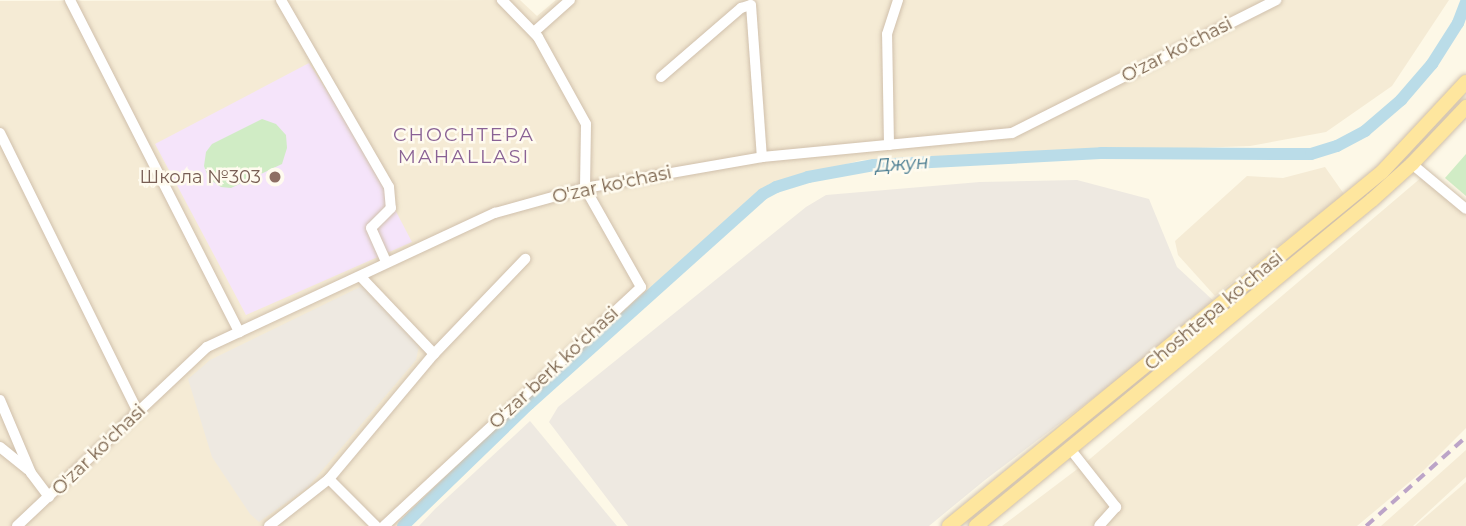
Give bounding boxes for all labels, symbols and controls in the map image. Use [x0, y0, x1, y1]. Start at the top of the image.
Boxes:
street label: O'zar ko'chasi [1118, 13, 1236, 87]
district label: CHOCHTEPA MAHALLASI [394, 124, 534, 168]
water label: Джун [875, 151, 929, 177]
street label: O'zar ko'chasi [550, 162, 674, 208]
place label: Школа №303 [139, 166, 261, 188]
marker: Школа №303 [267, 169, 283, 185]
street label: Choshtepa ko'chasi [1141, 247, 1287, 375]
street label: Oʻzar berk koʻchasi [485, 303, 623, 433]
street label: O'zar ko'chasi [48, 400, 150, 500]

